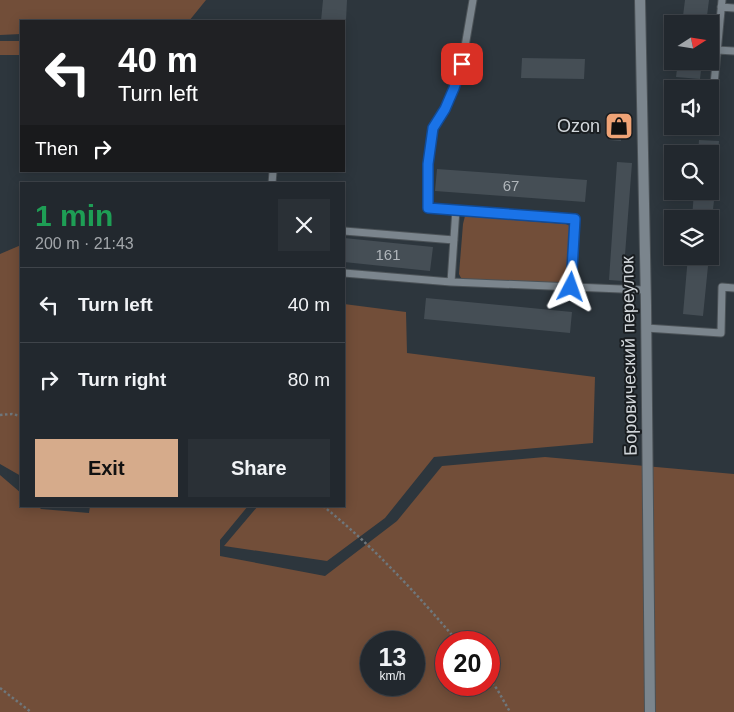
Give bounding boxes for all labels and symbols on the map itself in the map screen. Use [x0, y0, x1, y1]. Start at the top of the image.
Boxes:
north arrow [664, 15, 719, 70]
pin [441, 43, 483, 85]
shop icon: Ozon [604, 111, 634, 141]
place label: Ozon [557, 116, 600, 136]
house number: 67 [503, 177, 519, 194]
house number: 161 [375, 246, 401, 263]
street label: Боровический переулок [617, 256, 641, 456]
position arrow [544, 260, 596, 312]
speed limit sign: 20 [435, 631, 500, 696]

